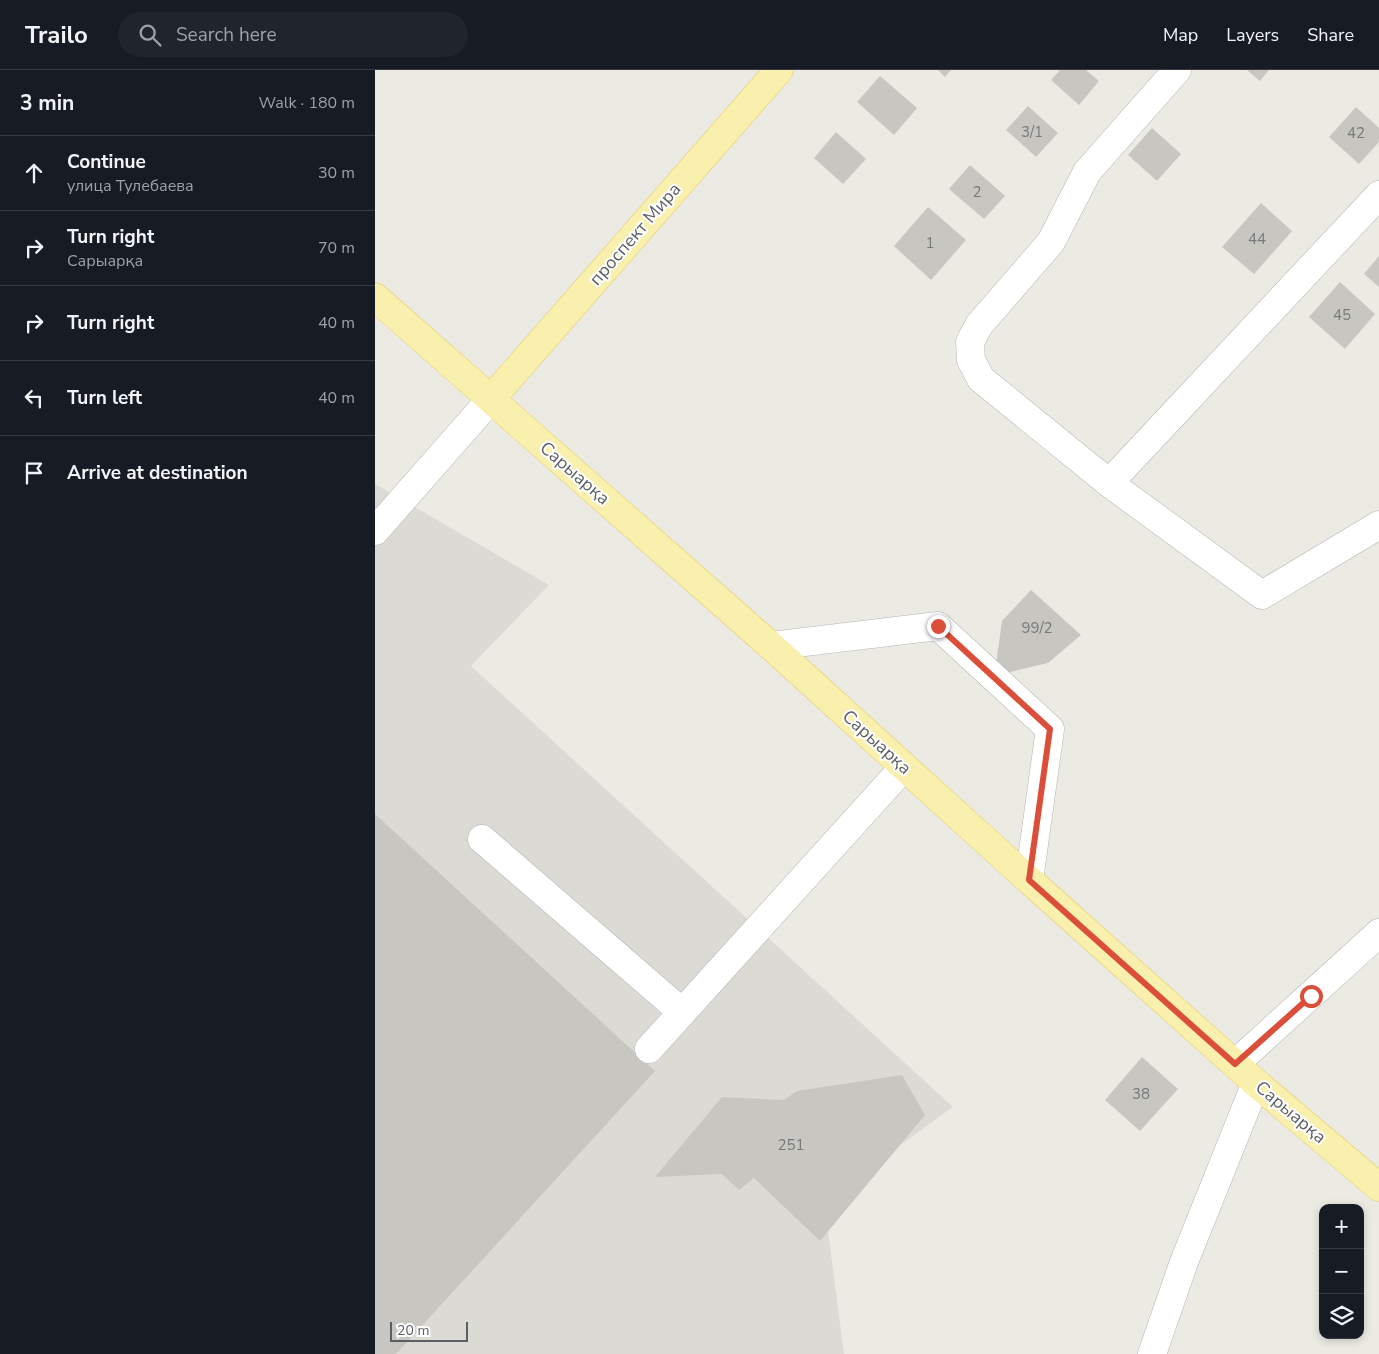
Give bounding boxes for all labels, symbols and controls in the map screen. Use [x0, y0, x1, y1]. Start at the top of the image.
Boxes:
search box [118, 12, 468, 57]
text: Trailo [25, 19, 88, 51]
icon: search [136, 21, 164, 49]
text: Search here [176, 22, 277, 48]
text: Map [1163, 23, 1198, 47]
text: Layers [1226, 23, 1279, 47]
text: Share [1307, 23, 1354, 47]
text: 3 min [20, 89, 74, 117]
text: Walk · 180 m [259, 92, 355, 114]
house number: 3/1 [1021, 122, 1043, 142]
house number: 42 [1347, 123, 1365, 143]
text: Continue [67, 149, 146, 175]
icon: ahead [20, 159, 48, 187]
text: 30 m [318, 162, 355, 184]
text: улица Тулебаева [67, 175, 194, 197]
street label: проспект Мира [584, 178, 686, 290]
house number: 2 [972, 182, 982, 202]
text: Turn right [67, 224, 154, 250]
house number: 44 [1248, 229, 1266, 249]
house number: 1 [925, 233, 935, 253]
icon: right [20, 234, 48, 262]
text: 70 m [318, 237, 355, 259]
text: Сарыарқа [67, 250, 143, 272]
house number: 45 [1333, 305, 1351, 325]
icon: right [20, 309, 48, 337]
text: Turn right [67, 310, 154, 336]
text: 40 m [318, 312, 355, 334]
icon: left [20, 384, 48, 412]
text: Turn left [67, 385, 142, 411]
text: 40 m [318, 387, 355, 409]
street label: Сарыарқа [535, 436, 615, 510]
icon: arrive [20, 459, 48, 487]
text: Arrive at destination [67, 460, 248, 486]
route end [927, 615, 950, 638]
house number: 99/2 [1021, 618, 1053, 638]
street label: Сарыарқа [837, 704, 917, 780]
route start [1300, 985, 1323, 1008]
street label: Сарыарқа [1250, 1075, 1332, 1149]
house number: 38 [1132, 1084, 1150, 1104]
house number: 251 [777, 1135, 805, 1155]
map controls [1319, 1204, 1364, 1339]
button: + [1319, 1204, 1364, 1249]
button: − [1319, 1249, 1364, 1294]
button: layers [1319, 1294, 1364, 1339]
scale bar [390, 1319, 467, 1342]
text: 20 m [397, 1321, 429, 1340]

